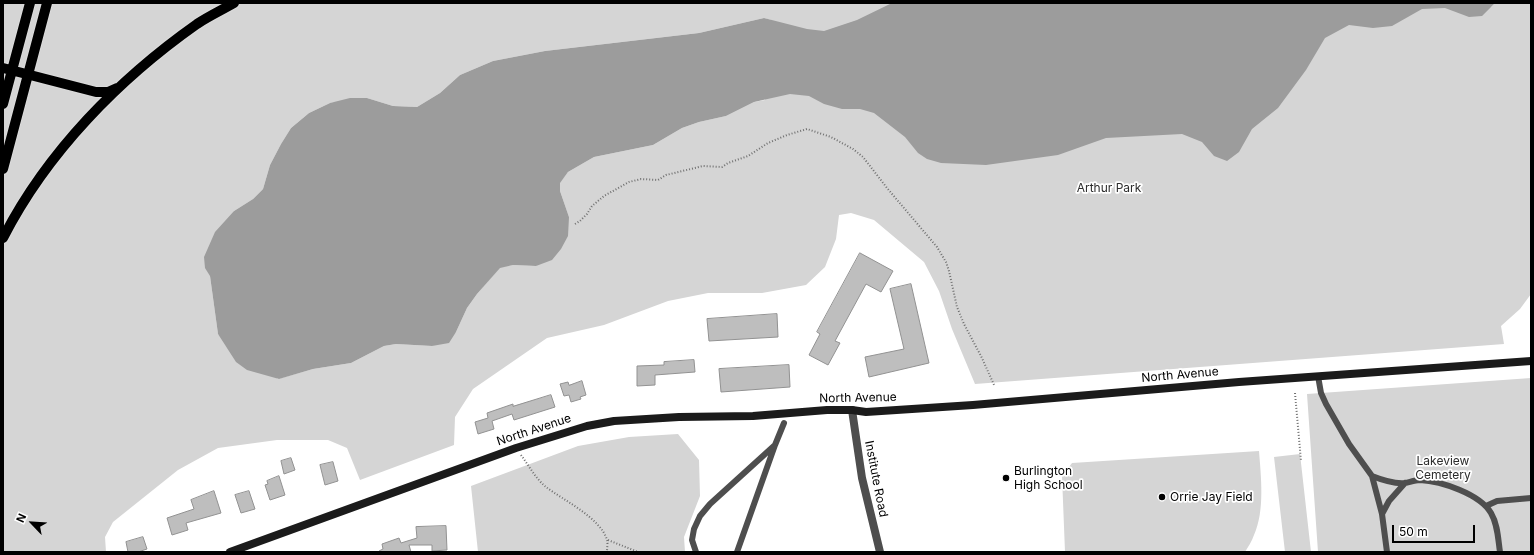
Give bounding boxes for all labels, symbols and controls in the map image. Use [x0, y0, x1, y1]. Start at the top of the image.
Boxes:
park label: Arthur Park [1077, 181, 1141, 195]
street label: North Avenue [1141, 364, 1219, 386]
street label: North Avenue [819, 390, 897, 406]
street label: North Avenue [495, 411, 573, 449]
street label: Institute Road [862, 440, 890, 518]
park label: Lakeview Cemetery [1415, 454, 1471, 482]
place label: Burlington High School [1014, 464, 1083, 492]
marker: Burlington High School [1001, 473, 1011, 483]
place label: Orrie Jay Field [1170, 490, 1253, 504]
marker: Orrie Jay Field [1157, 492, 1167, 502]
north arrow [12, 503, 52, 543]
text: N [13, 511, 29, 525]
scale bar [1394, 517, 1477, 543]
text: 50 m [1399, 524, 1428, 539]

